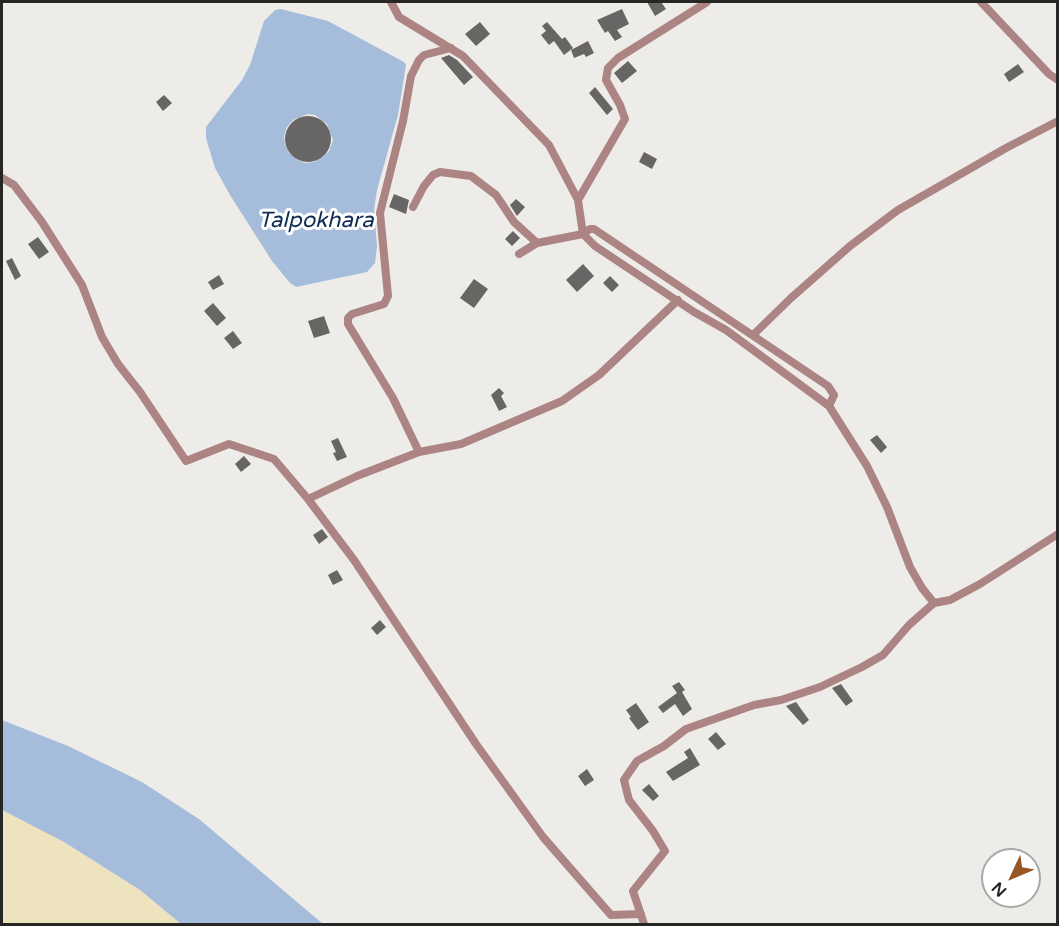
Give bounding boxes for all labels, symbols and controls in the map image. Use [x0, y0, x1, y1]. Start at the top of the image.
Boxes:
water label: Talpokhara [258, 208, 374, 234]
north arrow [981, 848, 1041, 908]
text: N [988, 878, 1011, 901]

